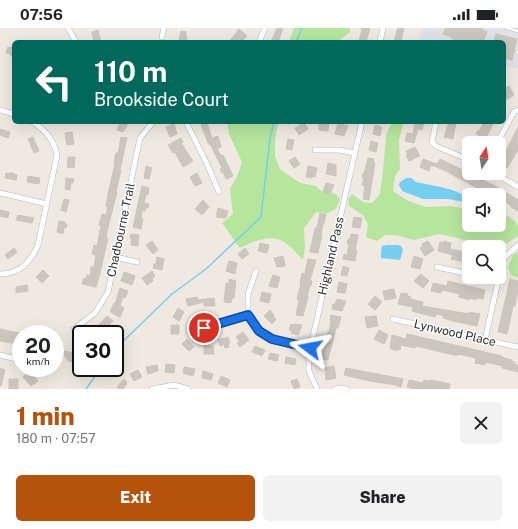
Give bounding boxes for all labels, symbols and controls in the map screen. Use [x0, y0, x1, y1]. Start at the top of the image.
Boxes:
text: 07:56 [20, 6, 63, 23]
text: 110 m [94, 55, 167, 88]
icon: left [28, 56, 80, 108]
text: Brookside Court [94, 89, 229, 110]
north arrow [462, 136, 506, 180]
map controls [462, 136, 506, 284]
street label: Chadbourne Trail [104, 181, 138, 278]
button: sound [462, 188, 506, 232]
street label: Highland Pass [315, 215, 347, 297]
button: search [462, 240, 506, 284]
pin [187, 311, 221, 345]
icon: arrive [193, 317, 215, 339]
street label: Lynwood Place [413, 317, 498, 349]
speed limit sign: 30 [72, 325, 124, 377]
position arrow [289, 327, 331, 369]
text: 20 [25, 334, 51, 358]
text: km/h [26, 355, 50, 367]
text: 1 min [16, 402, 75, 430]
button: close [460, 402, 502, 444]
text: 180 m · 07:57 [16, 431, 96, 446]
button: Exit [16, 475, 255, 521]
button: Share [263, 475, 502, 521]

